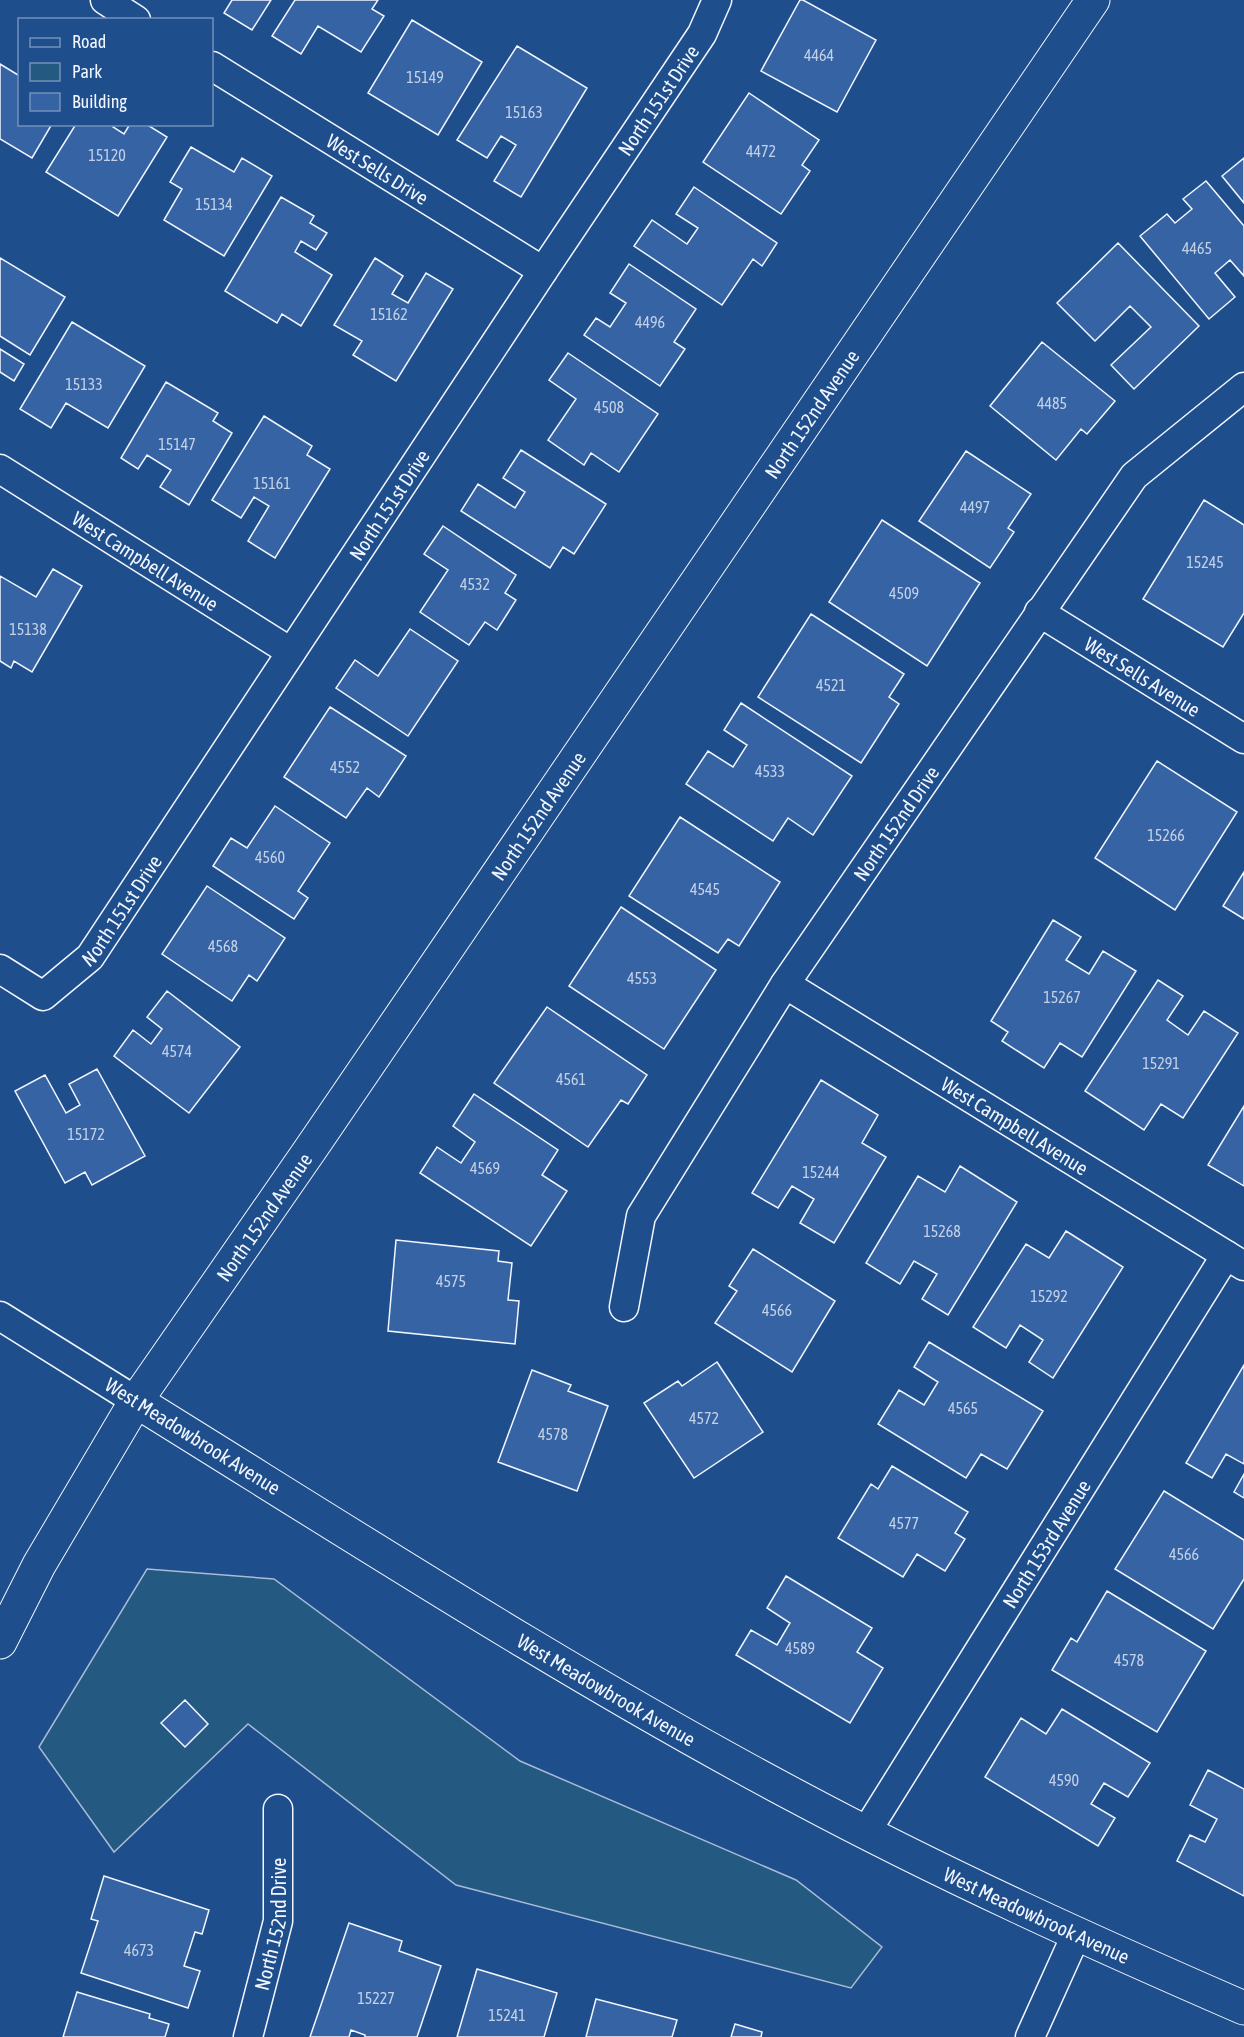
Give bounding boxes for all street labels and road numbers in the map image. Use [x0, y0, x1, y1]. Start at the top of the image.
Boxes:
street label: North 151st Drive [613, 40, 703, 159]
street label: West Sells Drive [323, 129, 433, 209]
street label: North 152nd Avenue [759, 345, 863, 482]
street label: North 151st Drive [344, 445, 434, 564]
street label: West Campbell Avenue [68, 506, 223, 615]
street label: West Sells Avenue [1081, 632, 1205, 721]
street label: North 152nd Avenue [486, 747, 590, 884]
street label: North 152nd Drive [848, 761, 943, 885]
street label: North 151st Drive [77, 850, 166, 971]
street label: West Campbell Avenue [937, 1072, 1093, 1179]
street label: North 152nd Avenue [211, 1148, 316, 1285]
street label: West Meadowbrook Avenue [101, 1373, 285, 1499]
street label: North 153rd Avenue [997, 1475, 1095, 1612]
street label: West Meadowbrook Avenue [513, 1628, 700, 1750]
street label: North 152nd Drive [249, 1858, 290, 1993]
street label: West Meadowbrook Avenue [940, 1862, 1133, 1968]

